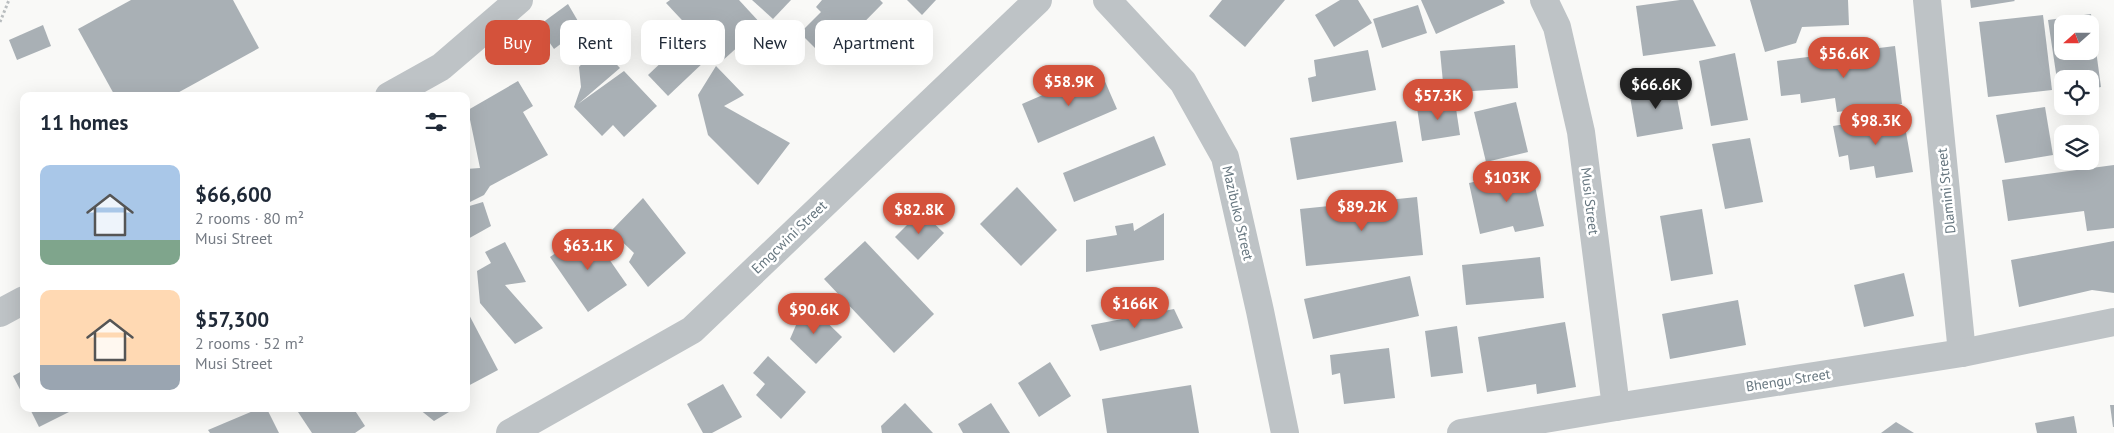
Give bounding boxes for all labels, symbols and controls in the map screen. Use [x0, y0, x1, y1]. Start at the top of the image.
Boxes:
north arrow [2054, 15, 2099, 60]
map controls [2054, 15, 2099, 170]
chip: Buy [485, 20, 550, 65]
chip: Rent [560, 20, 631, 65]
chip: Filters [641, 20, 725, 65]
chip: New [735, 20, 805, 65]
chip: Apartment [815, 20, 933, 65]
pin: $56.6K [1803, 36, 1885, 79]
text: $56.6K [1819, 43, 1869, 63]
pin: $58.9K [1028, 64, 1110, 107]
pin: $66.6K [1615, 68, 1697, 110]
button: locate [2054, 70, 2099, 115]
text: $58.9K [1044, 71, 1094, 91]
text: $66.6K [1631, 74, 1681, 94]
pin: $57.3K [1397, 78, 1479, 121]
text: $57.3K [1414, 85, 1462, 105]
pin: $98.3K [1835, 104, 1917, 146]
icon: filters [422, 108, 450, 136]
text: 11 homes [40, 109, 128, 136]
text: $98.3K [1851, 110, 1901, 130]
button: layers [2054, 125, 2099, 170]
street label: Dlamini Street [1933, 147, 1959, 235]
pin: $103K [1472, 160, 1542, 203]
street label: Mazibuko Street [1218, 164, 1258, 262]
street label: Musi Street [1577, 166, 1603, 236]
text: $103K [1484, 167, 1530, 187]
text: $66,600 [195, 181, 272, 208]
icon: home [80, 185, 140, 245]
pin: $89.2K [1321, 190, 1403, 232]
pin: $82.8K [878, 192, 960, 235]
street label: Emgcwini Street [748, 196, 831, 277]
text: $89.2K [1337, 196, 1387, 216]
text: $82.8K [894, 199, 944, 219]
text: 2 rooms · 80 m² [195, 208, 304, 228]
text: Musi Street [195, 228, 272, 248]
pin: $63.1K [547, 228, 629, 271]
text: $63.1K [563, 235, 613, 255]
pin: $166K [1100, 286, 1170, 329]
pin: $90.6K [773, 292, 855, 335]
text: $166K [1112, 293, 1158, 313]
text: $90.6K [789, 299, 839, 319]
text: $57,300 [195, 306, 269, 333]
icon: home [80, 310, 140, 370]
text: 2 rooms · 52 m² [195, 333, 304, 353]
text: Musi Street [195, 353, 272, 373]
street label: Bhengu Street [1745, 364, 1832, 396]

